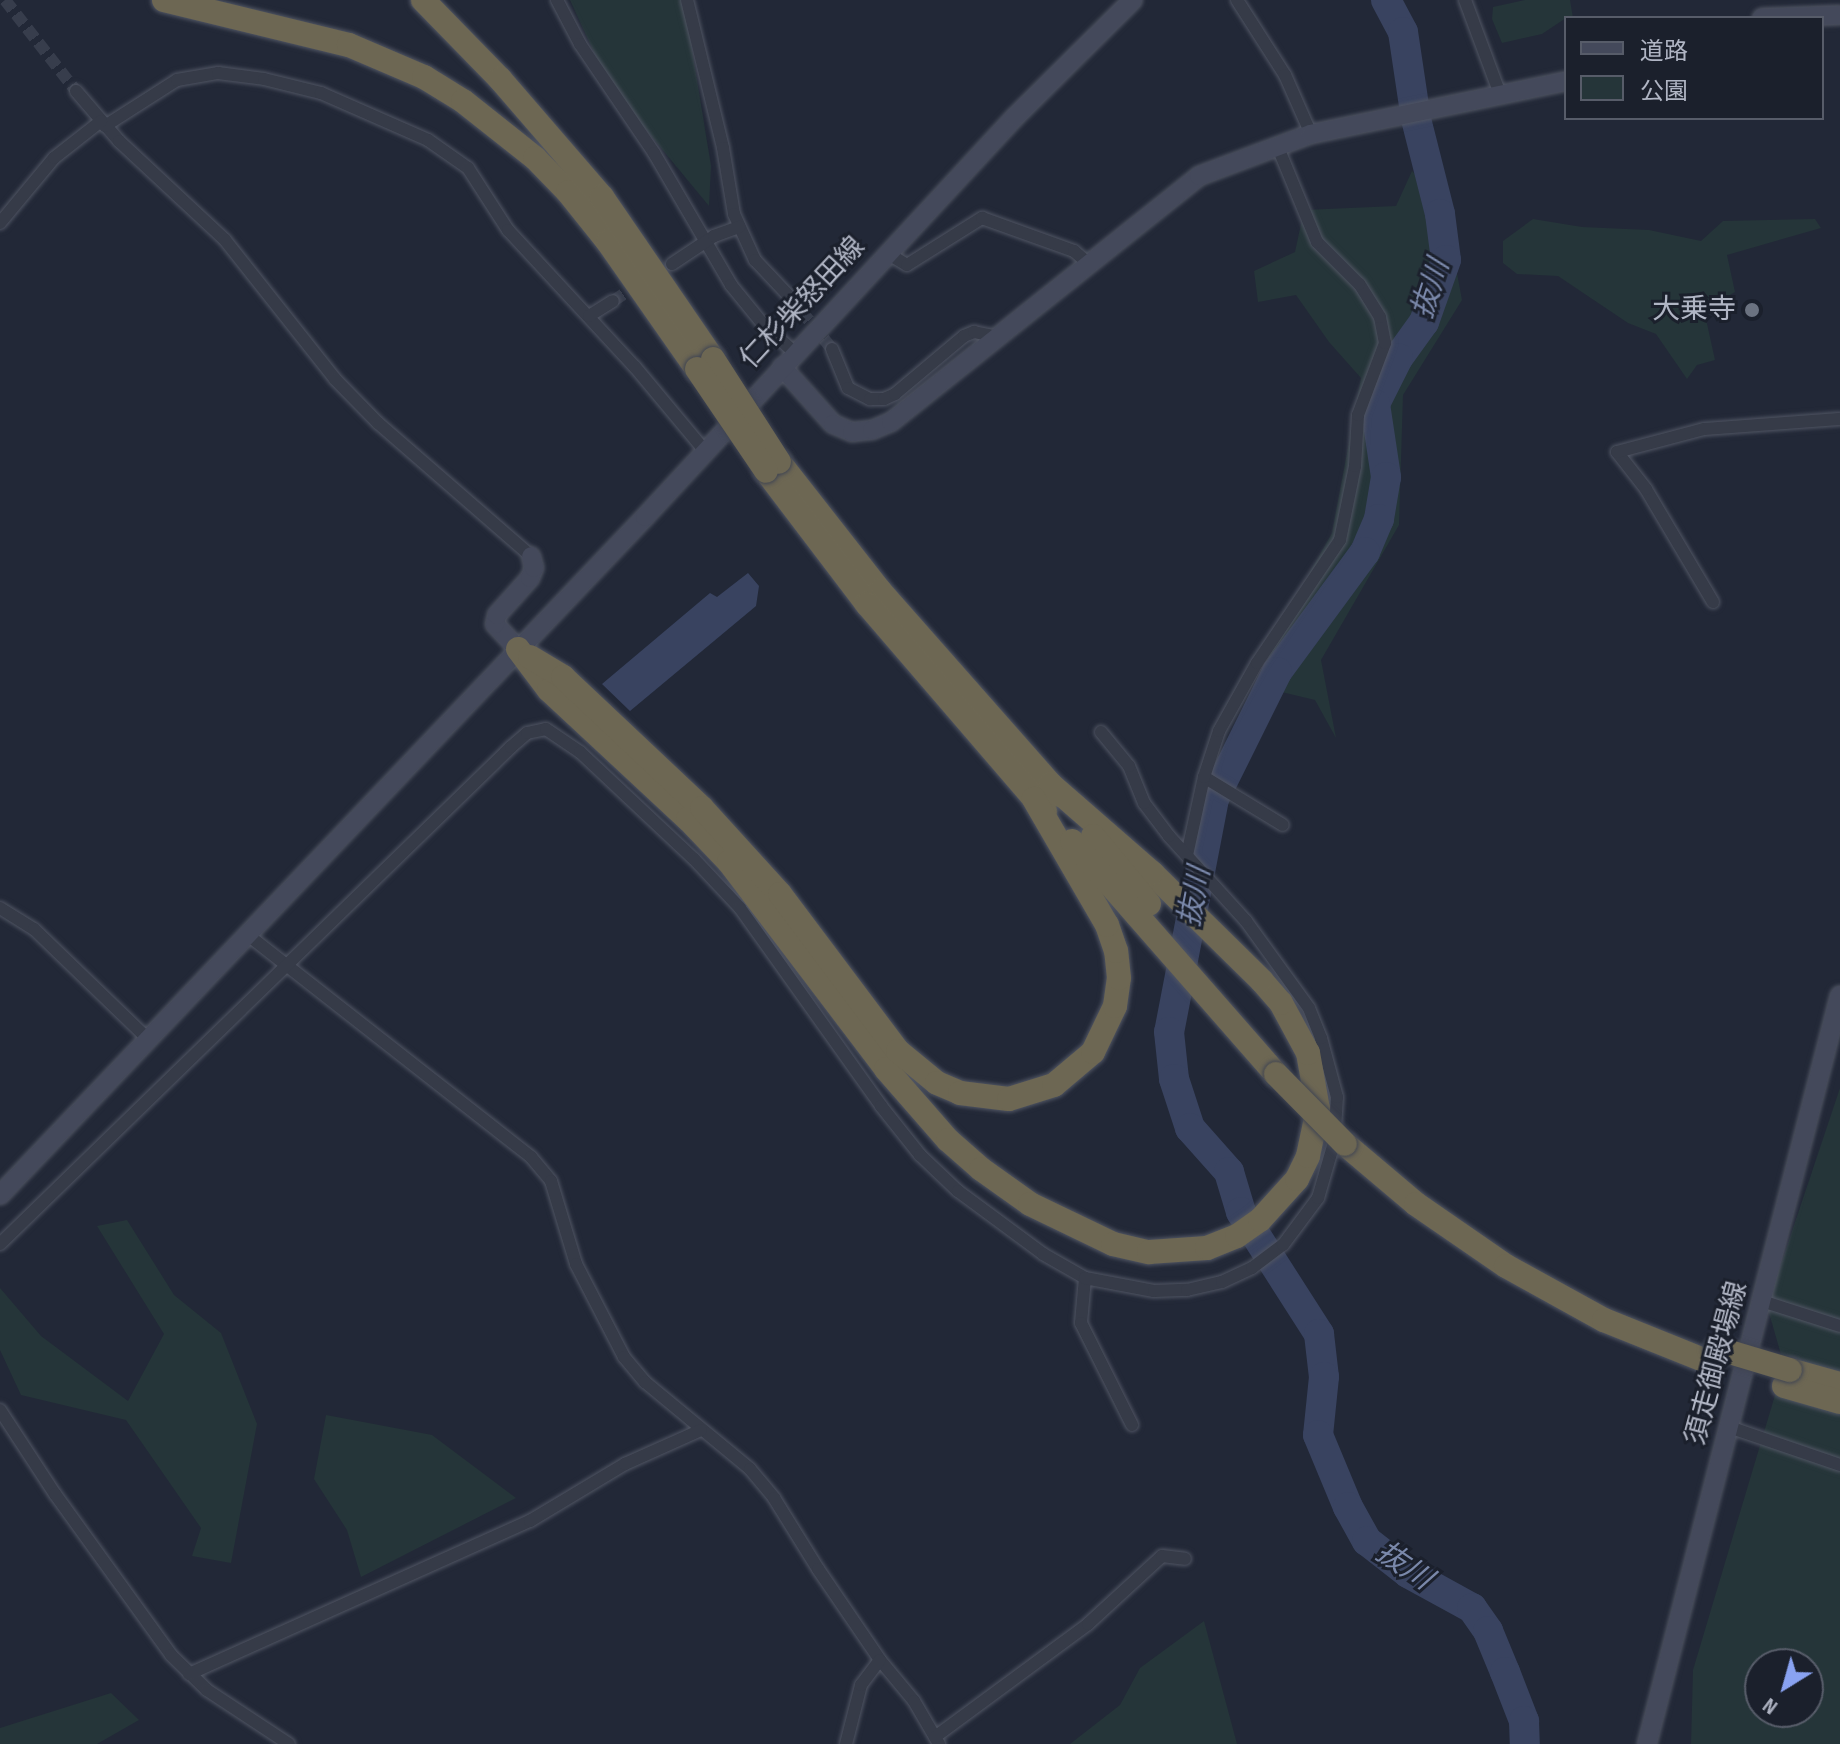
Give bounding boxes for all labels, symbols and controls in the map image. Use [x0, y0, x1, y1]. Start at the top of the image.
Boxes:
legend [1564, 16, 1824, 120]
text: 道路 [1640, 37, 1688, 66]
text: 公園 [1640, 77, 1688, 106]
street label: 仁杉柴怒田線 [733, 230, 873, 376]
water label: 抜川 [1405, 255, 1457, 323]
place label: 大乗寺 [1652, 293, 1736, 327]
marker: 大乗寺 [1743, 301, 1761, 319]
water label: 抜川 [1172, 864, 1218, 930]
street label: 須走御殿場線 [1679, 1278, 1755, 1448]
water label: 抜川 [1369, 1534, 1439, 1598]
north arrow [1744, 1648, 1824, 1728]
text: N [1758, 1692, 1783, 1720]

